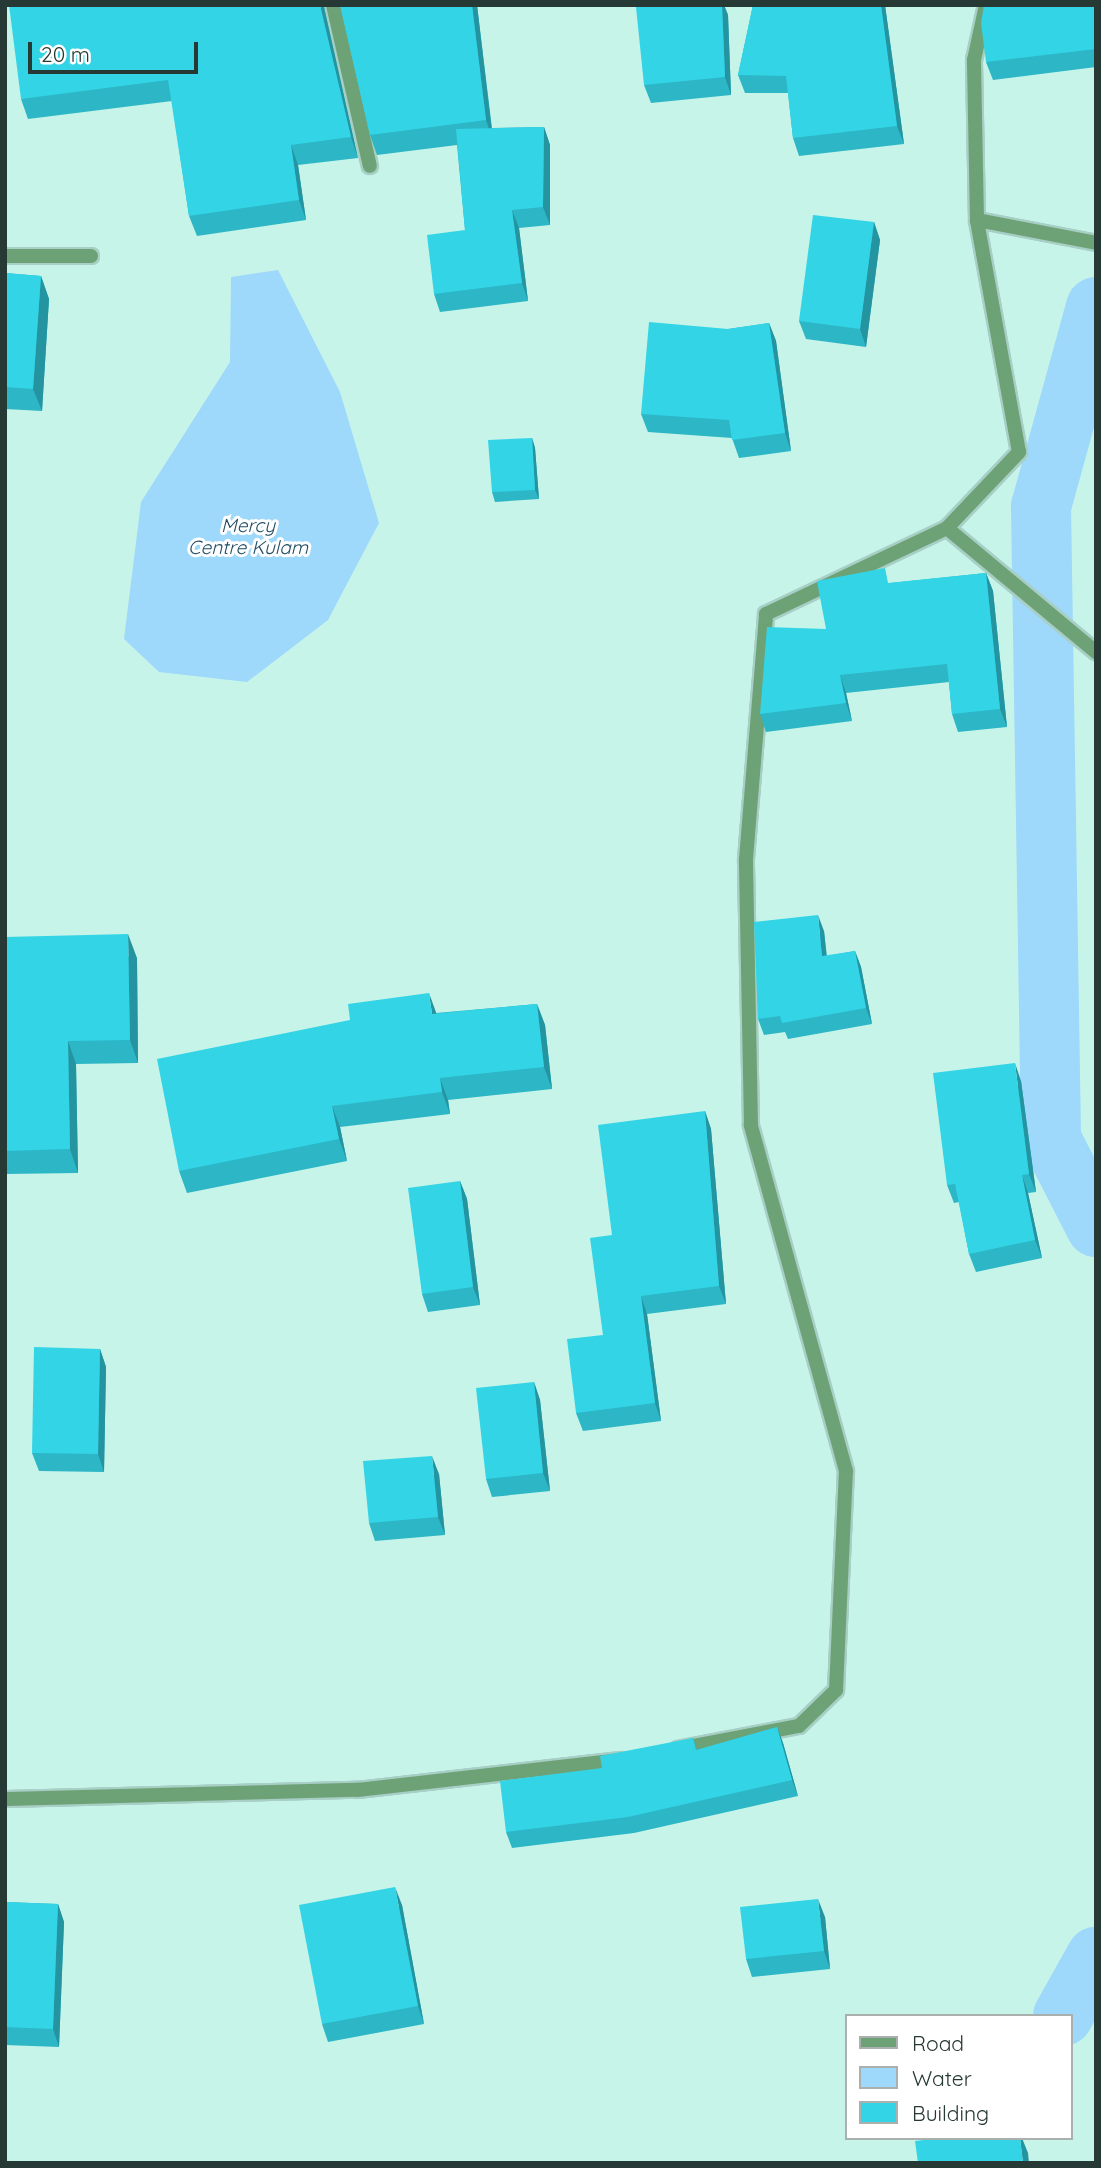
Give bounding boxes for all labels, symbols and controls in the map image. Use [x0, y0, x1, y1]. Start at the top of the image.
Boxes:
scale bar [32, 28, 201, 72]
text: 20 m [41, 41, 90, 67]
water label: Mercy Centre Kulam [188, 515, 308, 559]
legend [846, 2014, 1073, 2140]
text: Road [912, 2030, 964, 2056]
text: Water [912, 2065, 972, 2091]
text: Building [912, 2100, 989, 2126]

